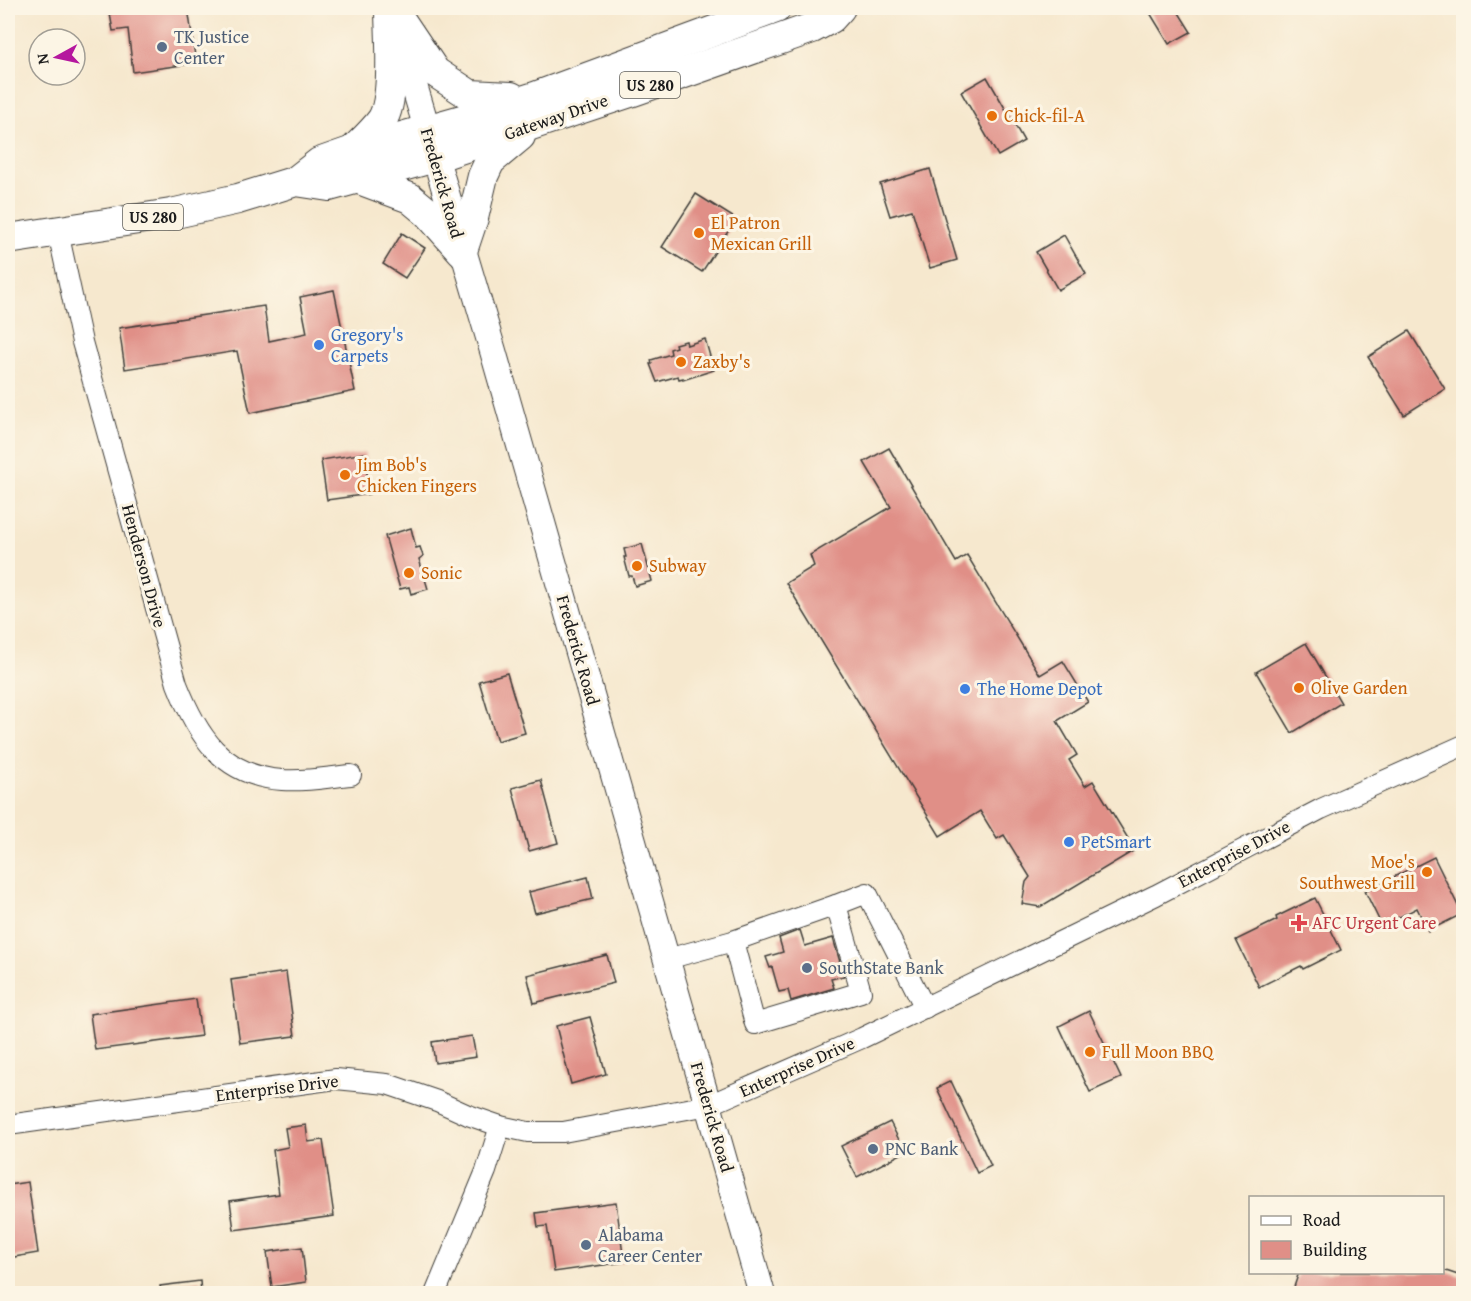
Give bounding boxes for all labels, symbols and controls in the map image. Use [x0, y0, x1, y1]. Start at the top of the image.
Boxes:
place label: TK Justice Center [174, 23, 249, 71]
north arrow [27, 27, 87, 87]
marker: TK Justice Center [155, 40, 169, 54]
text: N [29, 52, 55, 66]
road number: US 280 [620, 72, 680, 98]
street label: Gateway Drive [500, 86, 611, 147]
place label: Chick-fil-A [1004, 102, 1085, 129]
marker: Chick-fil-A [985, 109, 999, 123]
street label: Frederick Road [414, 125, 471, 241]
road number: US 280 [123, 204, 183, 230]
place label: El Patron Mexican Grill [711, 209, 812, 257]
marker: El Patron Mexican Grill [692, 226, 706, 240]
place label: Gregory's Carpets [331, 321, 404, 369]
marker: Gregory's Carpets [312, 338, 326, 352]
place label: Zaxby's [693, 348, 750, 375]
marker: Zaxby's [674, 355, 688, 369]
place label: Jim Bob's Chicken Fingers [355, 451, 477, 499]
marker: Jim Bob's Chicken Fingers [338, 468, 352, 482]
street label: Henderson Drive [115, 501, 174, 631]
place label: Subway [649, 552, 707, 579]
place label: Sonic [421, 559, 462, 586]
marker: Subway [630, 559, 644, 573]
marker: Sonic [402, 566, 416, 580]
street label: Frederick Road [550, 592, 607, 708]
place label: Olive Garden [1311, 674, 1408, 701]
place label: The Home Depot [977, 675, 1103, 702]
marker: Olive Garden [1292, 681, 1306, 695]
marker: The Home Depot [958, 682, 972, 696]
street label: Enterprise Drive [1173, 813, 1295, 894]
place label: PetSmart [1081, 828, 1152, 855]
marker: PetSmart [1062, 835, 1076, 849]
place label: Moe's Southwest Grill [1299, 848, 1415, 896]
marker: Moe's Southwest Grill [1420, 865, 1434, 879]
place label: AFC Urgent Care [1312, 909, 1436, 936]
marker: AFC Urgent Care [1290, 914, 1308, 932]
place label: SouthState Bank [819, 954, 944, 981]
marker: SouthState Bank [800, 961, 814, 975]
street label: Enterprise Drive [735, 1029, 859, 1104]
place label: Full Moon BBQ [1102, 1038, 1214, 1065]
marker: Full Moon BBQ [1083, 1045, 1097, 1059]
street label: Frederick Road [684, 1059, 741, 1175]
street label: Enterprise Drive [214, 1067, 340, 1108]
place label: PNC Bank [885, 1135, 959, 1162]
marker: PNC Bank [866, 1142, 880, 1156]
legend [1249, 1196, 1444, 1274]
text: Road [1303, 1206, 1341, 1233]
place label: Alabama Career Center [598, 1221, 703, 1269]
text: Building [1303, 1236, 1367, 1263]
marker: Alabama Career Center [579, 1238, 593, 1252]

